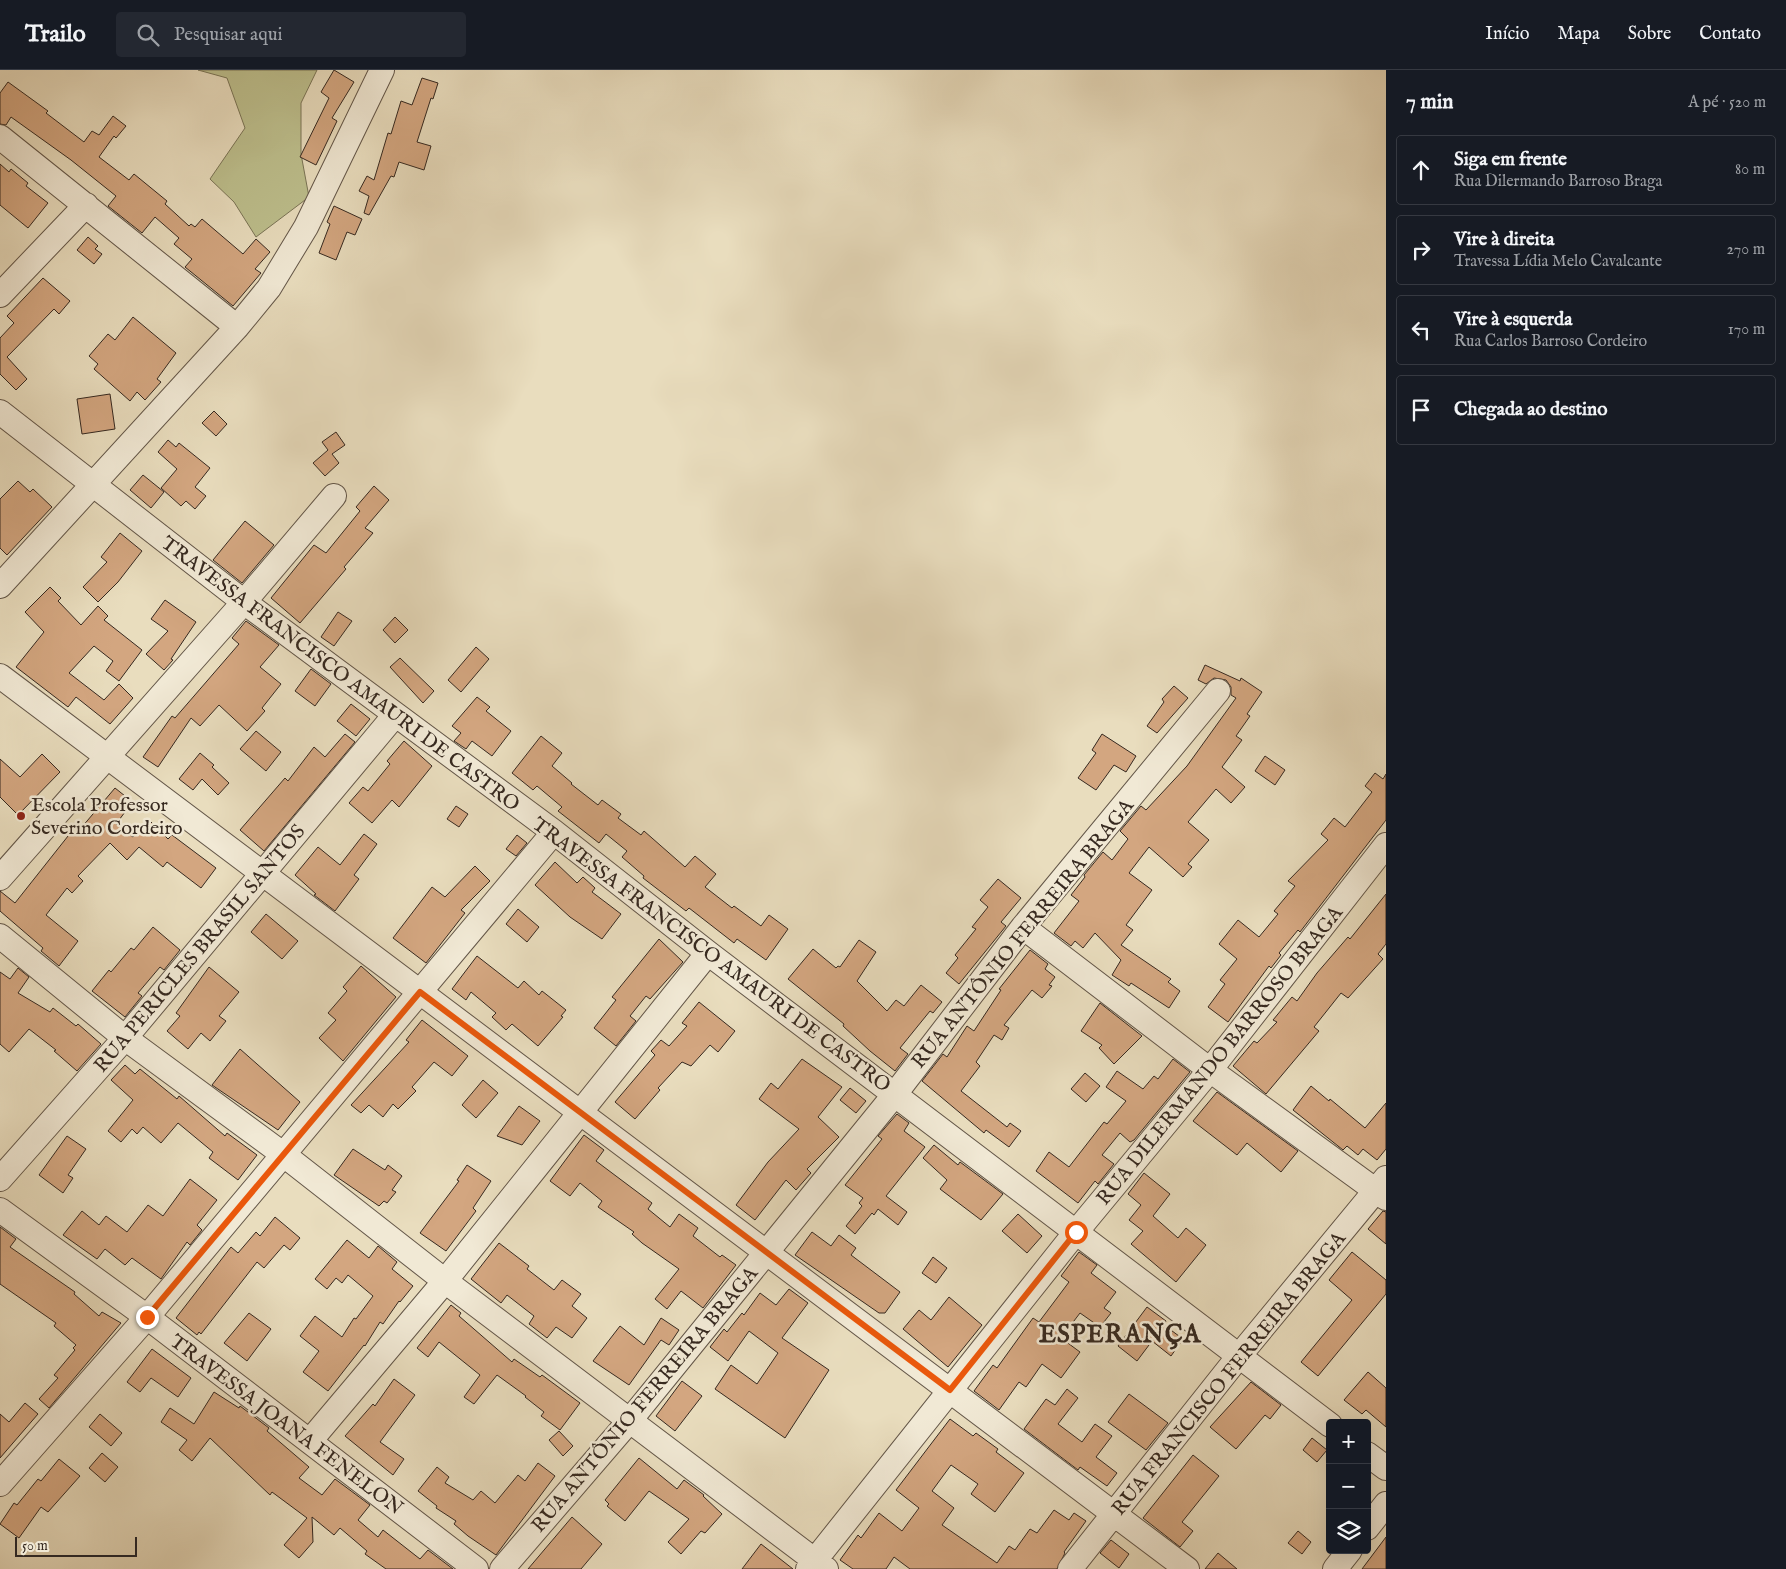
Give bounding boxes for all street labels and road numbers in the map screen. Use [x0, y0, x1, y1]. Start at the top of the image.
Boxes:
street label: TRAVESSA FRANCISCO AMAURI DE CASTRO [156, 531, 524, 817]
street label: RUA ANTÔNIO FERREIRA BRAGA [907, 794, 1140, 1074]
street label: TRAVESSA FRANCISCO AMAURI DE CASTRO [527, 812, 895, 1098]
street label: RUA PERICLES BRASIL SANTOS [89, 820, 311, 1078]
street label: RUA DILERMANDO BARROSO BRAGA [1092, 901, 1349, 1211]
street label: RUA FRANCISCO FERREIRA BRAGA [1107, 1227, 1352, 1521]
street label: RUA ANTÔNIO FERREIRA BRAGA [526, 1261, 764, 1538]
street label: TRAVESSA JOANA FENELON [165, 1329, 408, 1521]

